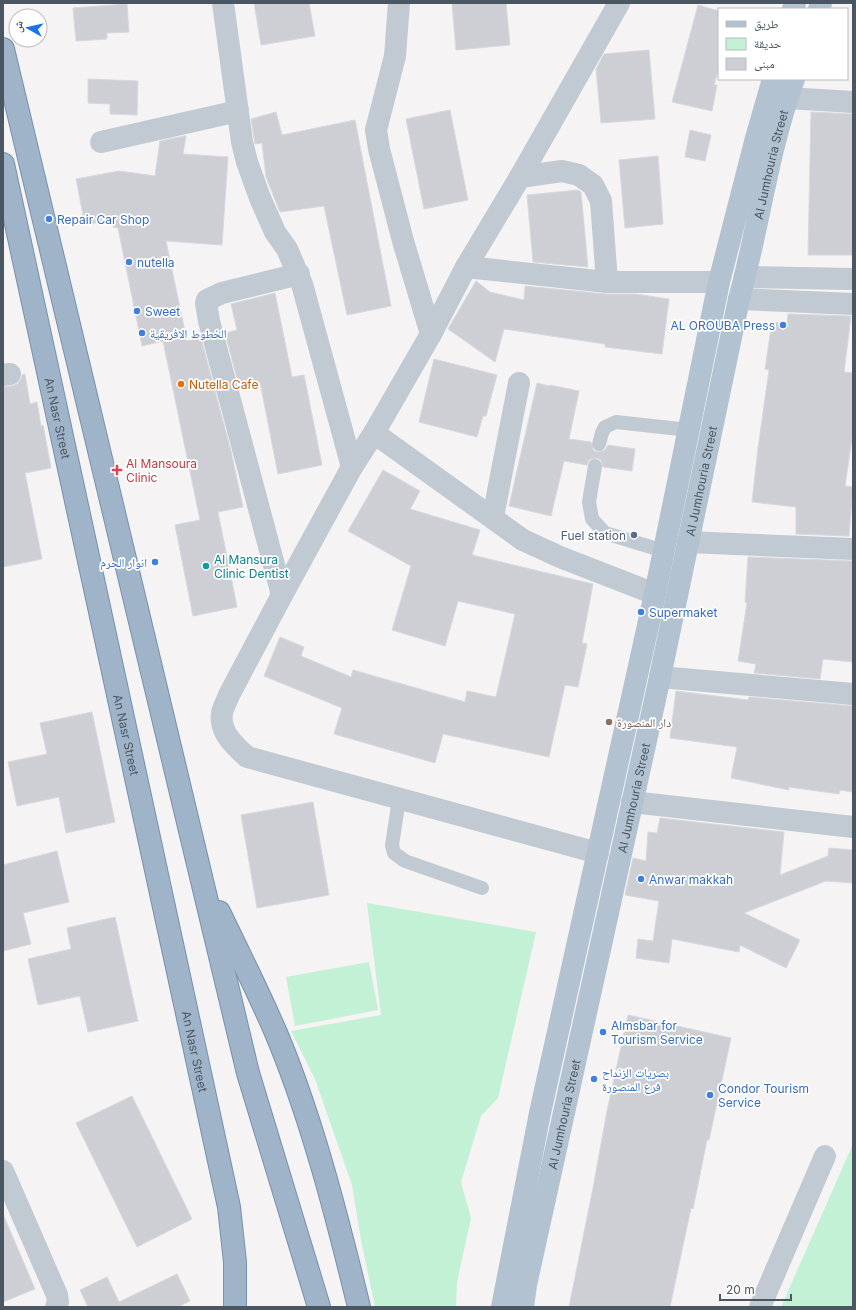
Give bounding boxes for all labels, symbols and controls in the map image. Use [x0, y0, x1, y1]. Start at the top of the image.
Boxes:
north arrow [8, 8, 48, 48]
legend [718, 8, 848, 80]
text: طريق [754, 16, 779, 31]
text: ش [10, 20, 27, 34]
text: حديقة [754, 36, 782, 51]
text: مبنى [754, 56, 775, 71]
street label: Al Jumhouria Street [750, 108, 791, 221]
place label: Repair Car Shop [57, 212, 149, 227]
marker: Repair Car Shop [44, 214, 54, 224]
place label: nutella [137, 255, 175, 270]
marker: nutella [124, 257, 134, 267]
place label: Sweet [145, 304, 180, 319]
marker: Sweet [132, 306, 142, 316]
place label: AL OROUBA Press [670, 318, 775, 333]
marker: AL OROUBA Press [778, 320, 788, 330]
place label: الخطوط الافريقية [150, 326, 227, 341]
marker: الخطوط الافريقية [137, 328, 147, 338]
street label: An Nasr Street [42, 376, 74, 460]
place label: Nutella Cafe [189, 377, 258, 392]
marker: Nutella Cafe [176, 379, 186, 389]
street label: Al Jumhouria Street [682, 425, 720, 537]
place label: Al Mansoura Clinic [126, 456, 197, 485]
marker: Al Mansoura Clinic [111, 464, 123, 476]
place label: Fuel station [561, 528, 626, 543]
marker: Fuel station [629, 530, 639, 540]
place label: Al Mansura Clinic Dentist [214, 552, 289, 581]
place label: انوار الحرم [100, 555, 147, 571]
marker: انوار الحرم [150, 557, 160, 567]
marker: Al Mansura Clinic Dentist [201, 561, 211, 571]
place label: Supermaket [649, 605, 717, 620]
marker: Supermaket [636, 607, 646, 617]
street label: An Nasr Street [111, 693, 143, 777]
place label: دار المنصورة [617, 715, 671, 730]
marker: دار المنصورة [604, 717, 614, 727]
street label: Al Jumhouria Street [614, 741, 653, 854]
place label: Anwar makkah [649, 872, 733, 887]
marker: Anwar makkah [636, 874, 646, 884]
street label: An Nasr Street [179, 1009, 211, 1093]
place label: Almsbar for Tourism Service [611, 1018, 703, 1047]
marker: Almsbar for Tourism Service [598, 1027, 608, 1037]
street label: Al Jumhouria Street [544, 1058, 583, 1171]
place label: بصريات الزنداح فرع المنصورة [602, 1065, 669, 1095]
marker: بصريات الزنداح فرع المنصورة [589, 1074, 599, 1084]
place label: Condor Tourism Service [718, 1081, 809, 1110]
marker: Condor Tourism Service [705, 1090, 715, 1100]
scale bar [720, 1276, 791, 1302]
text: 20 m [726, 1282, 755, 1297]

